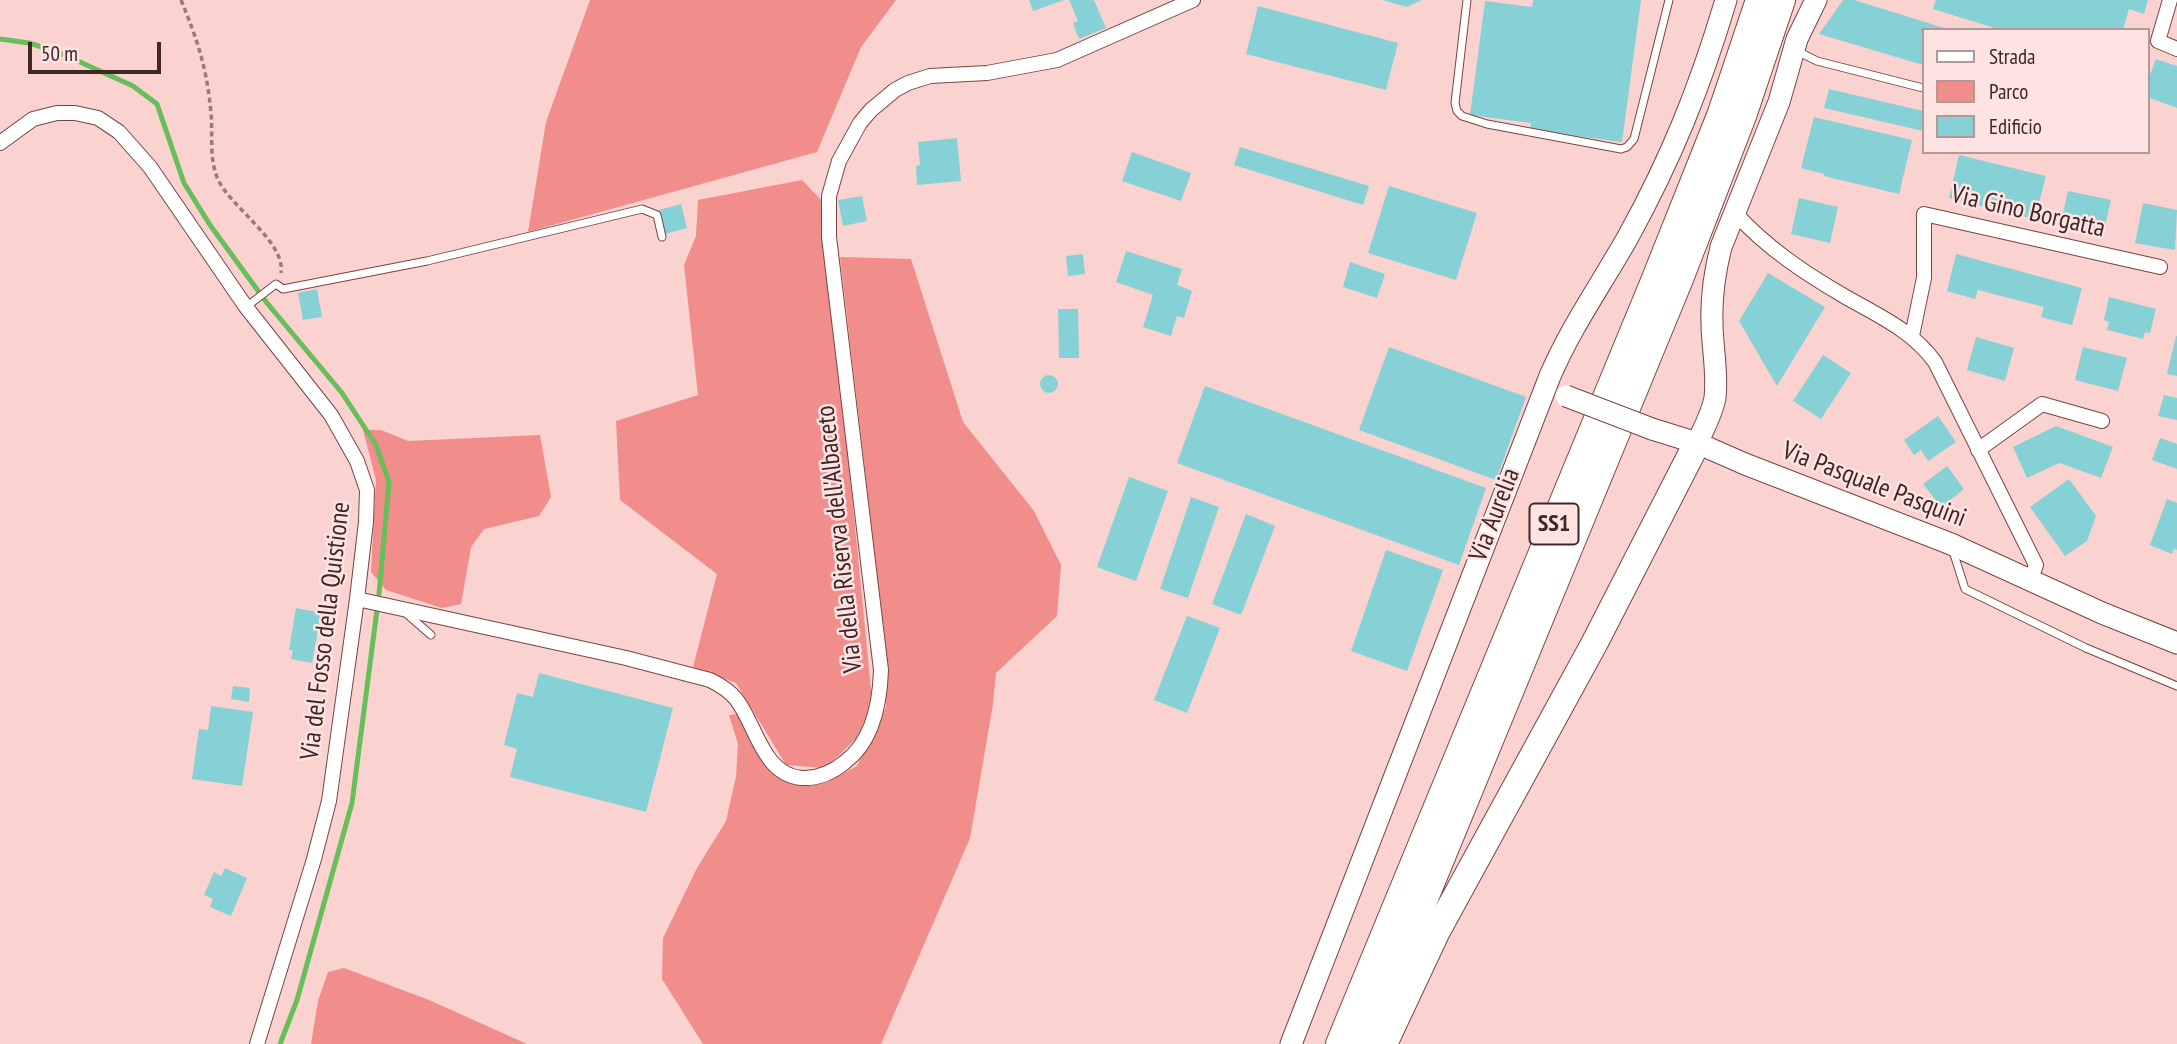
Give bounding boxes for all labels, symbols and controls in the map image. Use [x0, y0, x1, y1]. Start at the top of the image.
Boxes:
scale bar [32, 28, 164, 72]
legend [1922, 28, 2149, 154]
text: 50 m [41, 40, 78, 67]
text: Strada [1989, 43, 2035, 70]
text: Parco [1989, 78, 2028, 105]
text: Edificio [1989, 113, 2042, 140]
street label: Via Gino Borgatta [1948, 179, 2108, 245]
street label: Via della Riserva dell'Albaceto [810, 404, 870, 674]
street label: Via Pasquale Pasquini [1778, 436, 1970, 534]
street label: Via Aurelia [1463, 464, 1527, 566]
street label: Via del Fosso della Quistione [295, 500, 357, 762]
road number: SS1 [1530, 504, 1578, 544]

